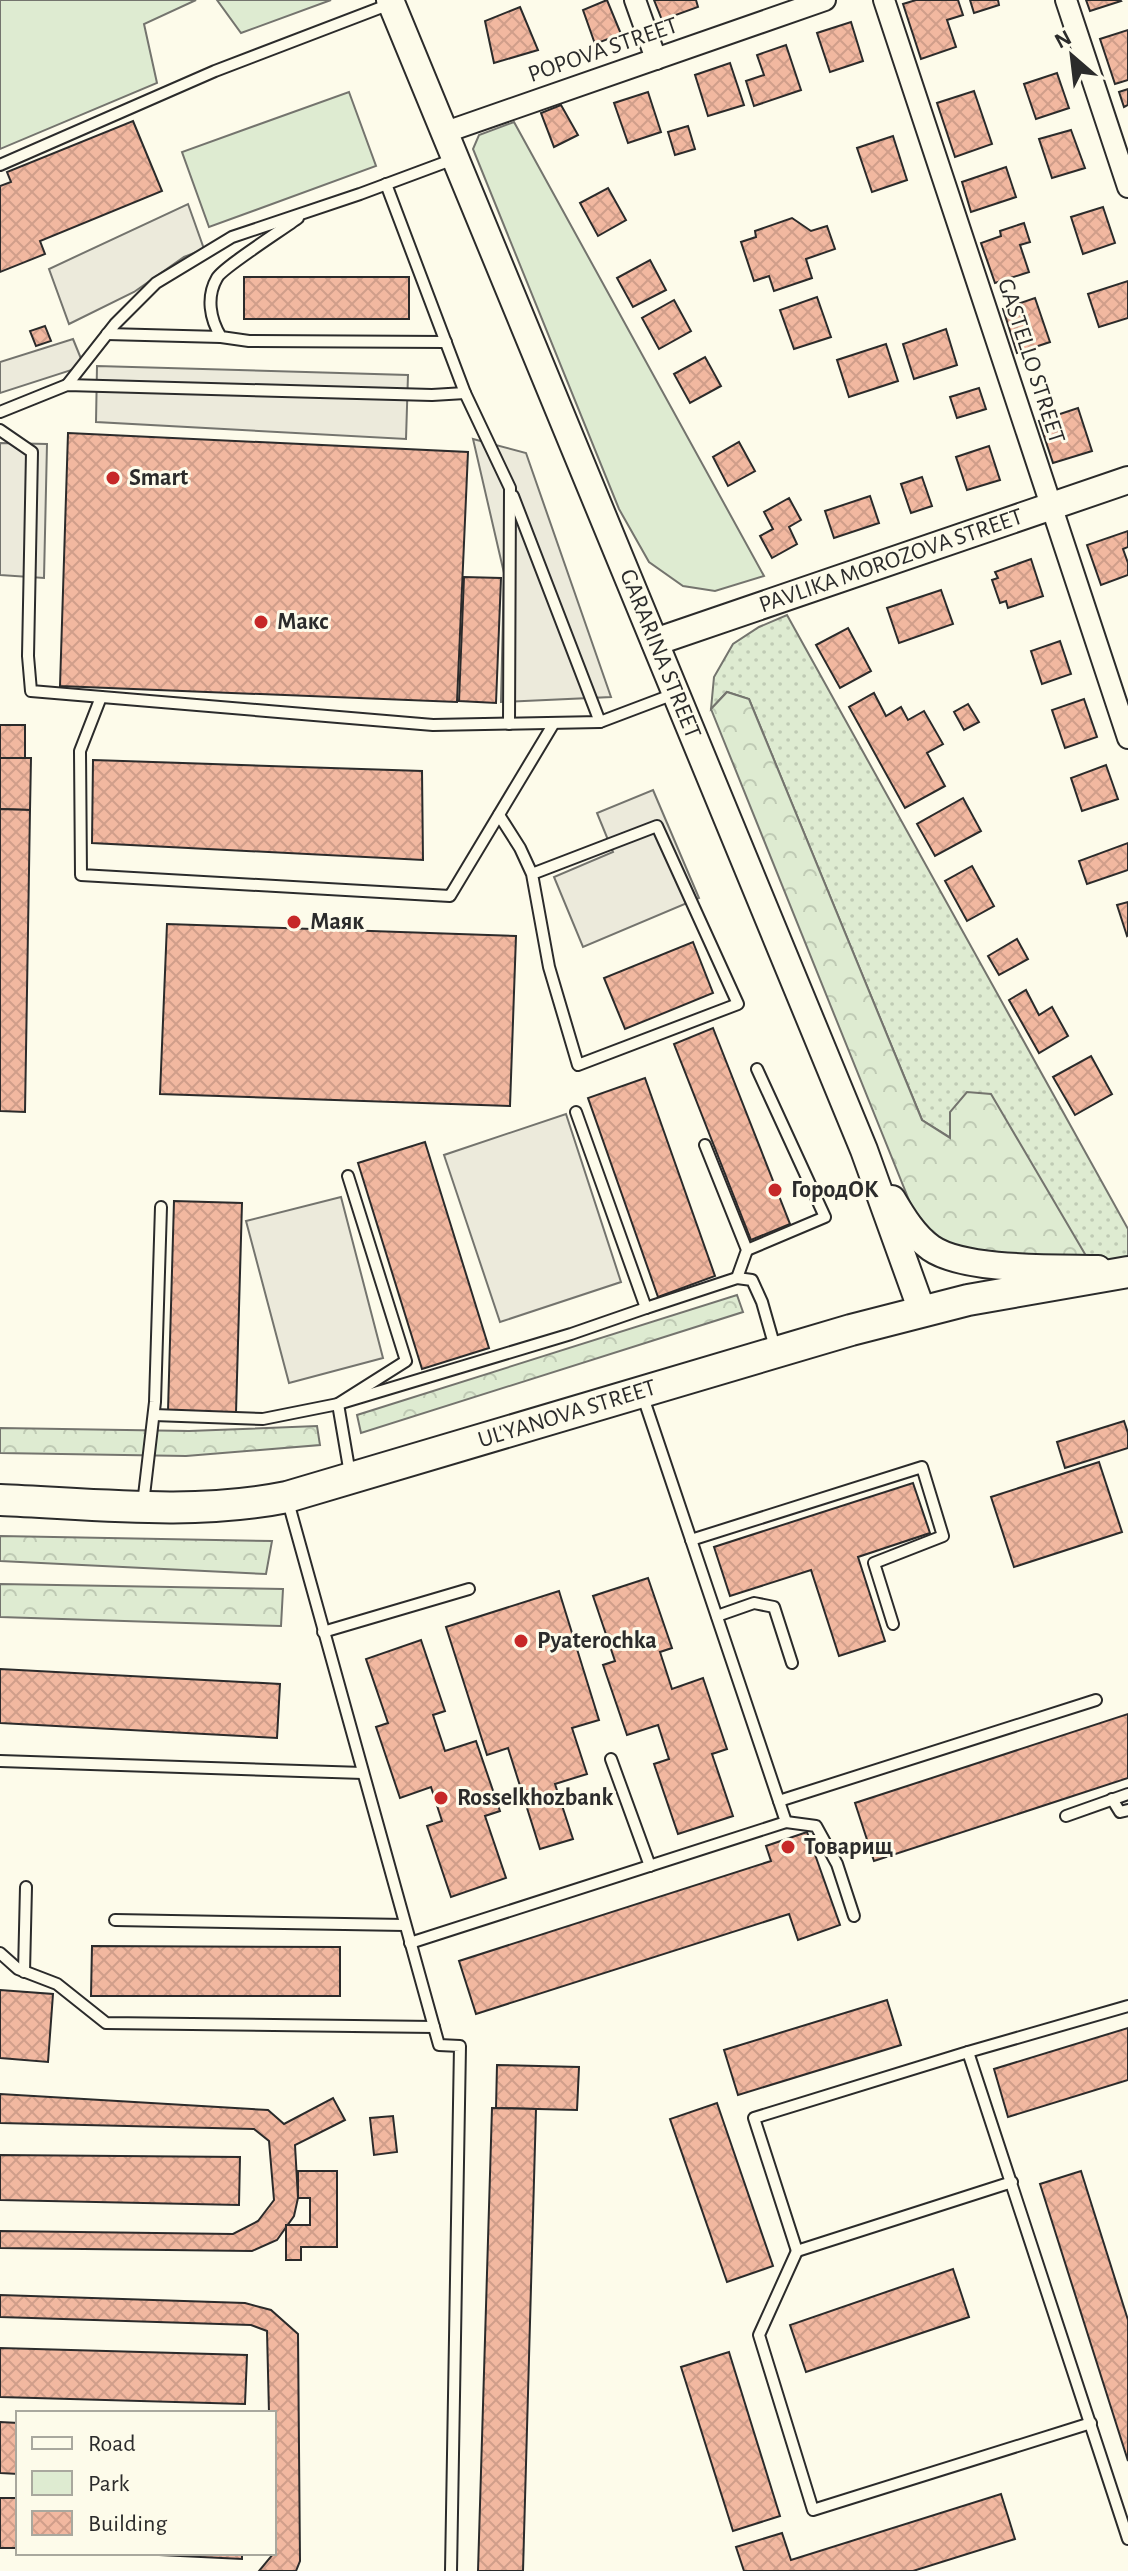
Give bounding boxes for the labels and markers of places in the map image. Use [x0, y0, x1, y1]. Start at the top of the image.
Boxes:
place label: Smart [129, 466, 188, 490]
marker: Smart [104, 469, 122, 487]
place label: Макс [277, 610, 329, 634]
marker: Макс [252, 613, 270, 631]
place label: Маяк [310, 910, 364, 934]
marker: Маяк [285, 913, 303, 931]
place label: ГородОК [791, 1178, 879, 1202]
marker: ГородОК [766, 1181, 784, 1199]
place label: Pyaterochka [537, 1629, 657, 1653]
marker: Pyaterochka [512, 1632, 530, 1650]
place label: Rosselkhozbank [457, 1786, 613, 1810]
marker: Rosselkhozbank [432, 1789, 450, 1807]
place label: Товарищ [804, 1835, 893, 1859]
marker: Товарищ [779, 1838, 797, 1856]

